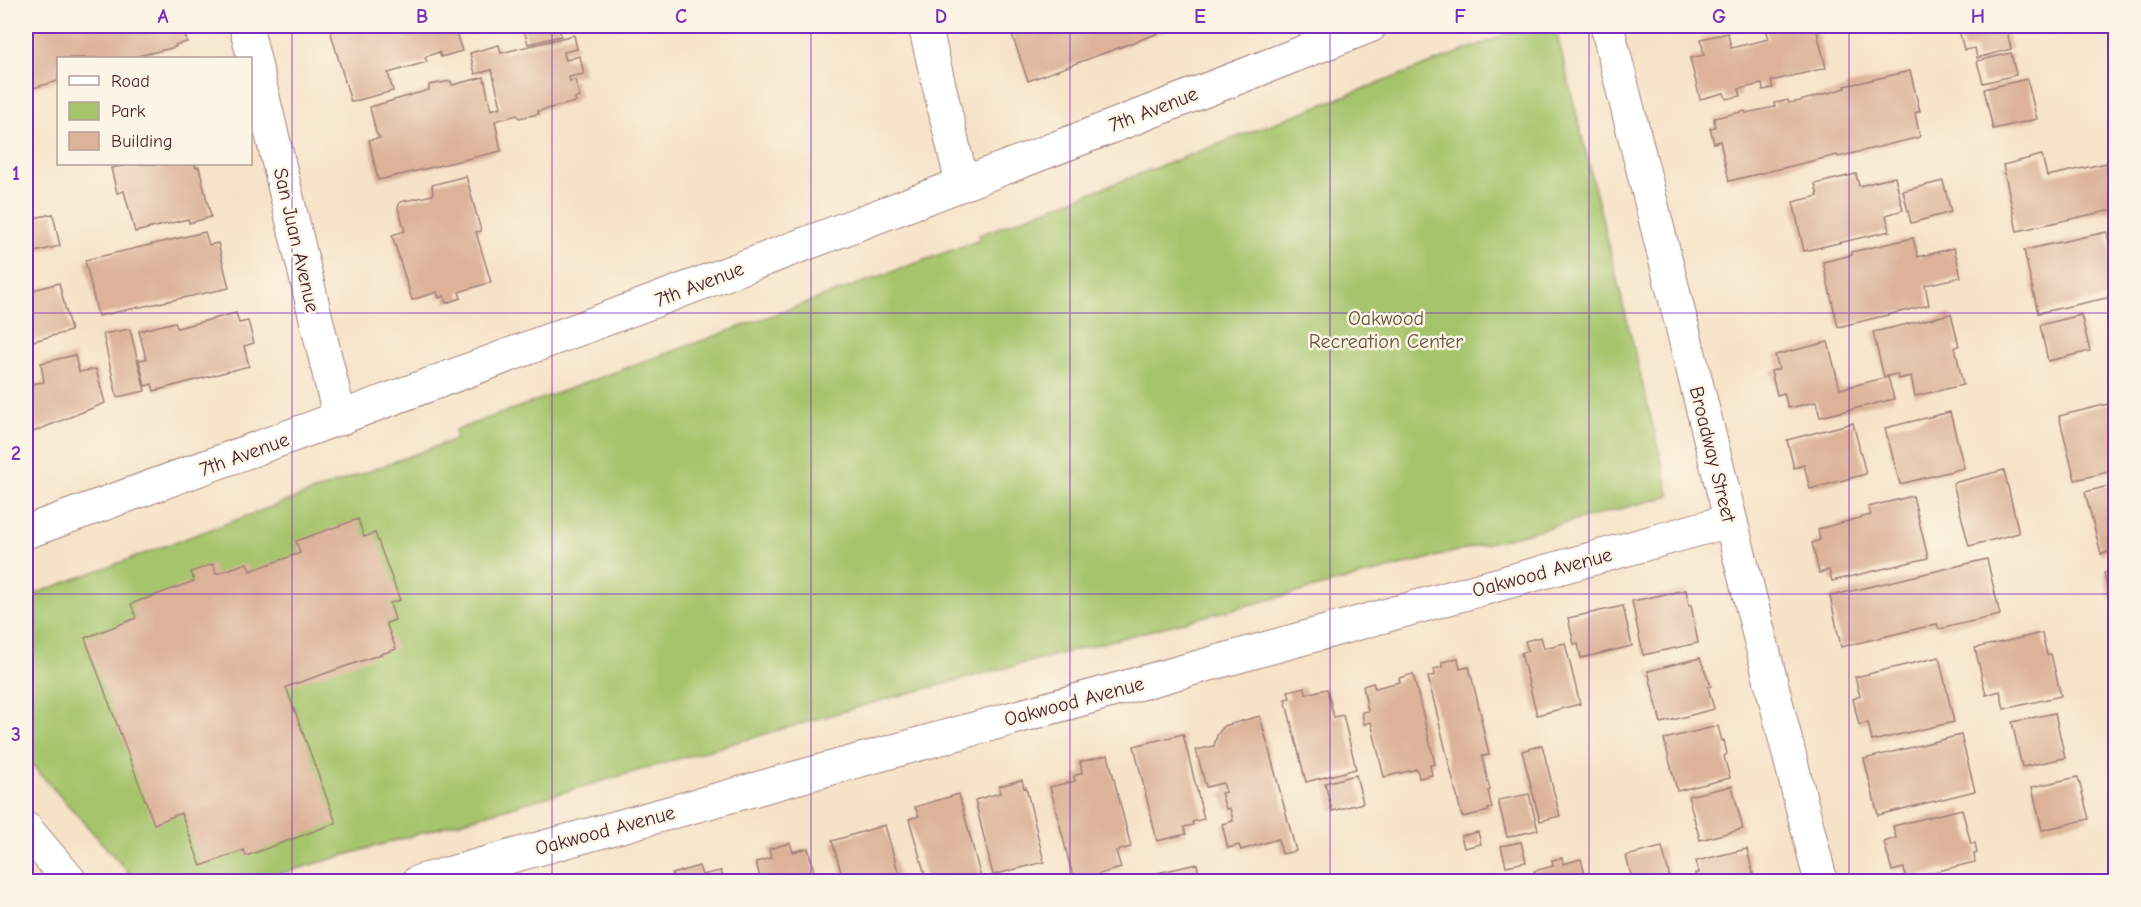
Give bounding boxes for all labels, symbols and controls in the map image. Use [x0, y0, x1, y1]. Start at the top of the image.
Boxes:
text: A [157, 5, 169, 28]
text: B [416, 5, 428, 28]
text: C [675, 5, 687, 28]
text: D [935, 5, 947, 28]
text: E [1194, 5, 1206, 28]
text: F [1454, 5, 1466, 28]
text: G [1712, 5, 1726, 28]
text: H [1971, 5, 1985, 28]
legend [57, 57, 252, 165]
text: Road [111, 71, 150, 92]
street label: 7th Avenue [1105, 82, 1201, 137]
text: Park [111, 101, 146, 122]
text: Building [111, 131, 173, 152]
text: 1 [12, 162, 20, 185]
street label: San Juan Avenue [269, 166, 324, 315]
street label: 7th Avenue [651, 257, 747, 312]
park label: Oakwood Recreation Center [1309, 307, 1463, 353]
street label: Broadway Street [1685, 384, 1741, 526]
street label: 7th Avenue [196, 428, 292, 481]
text: 2 [11, 442, 21, 465]
street label: Oakwood Avenue [1470, 543, 1615, 602]
street label: Oakwood Avenue [1002, 672, 1147, 731]
text: 3 [11, 723, 21, 746]
street label: Oakwood Avenue [533, 801, 678, 860]

